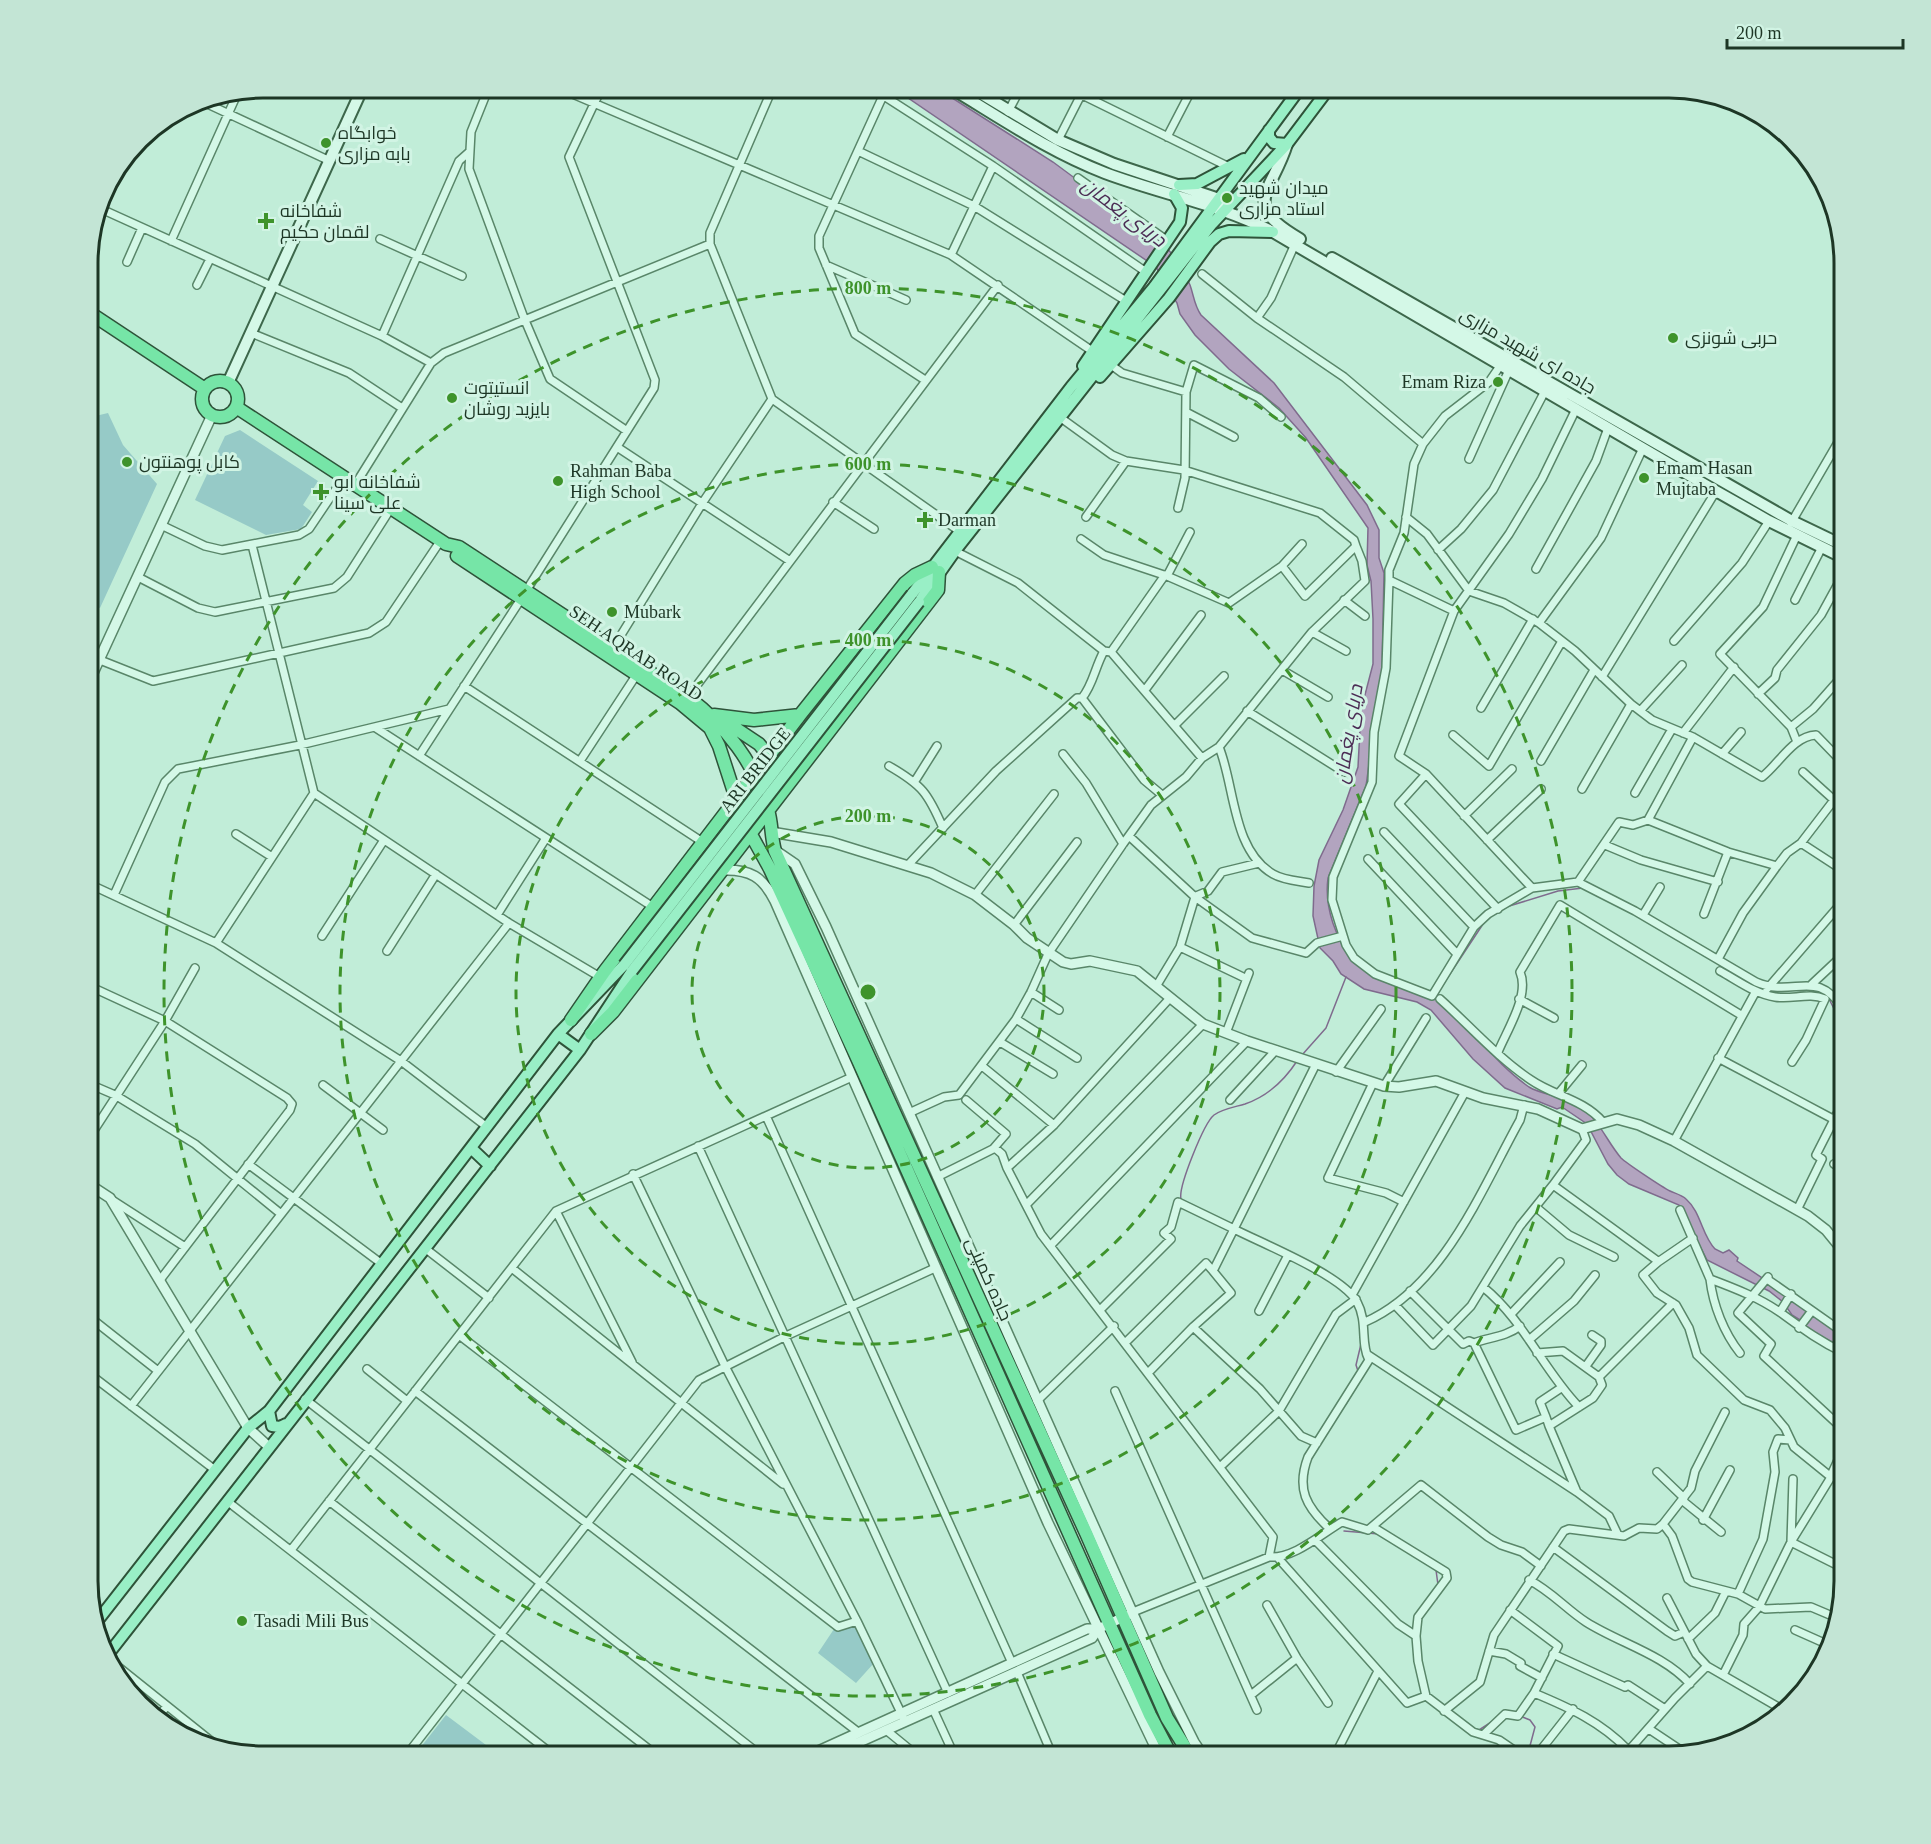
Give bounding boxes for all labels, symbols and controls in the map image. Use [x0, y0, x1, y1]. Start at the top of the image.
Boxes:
scale bar [1727, 12, 1902, 50]
text: 200 m [1736, 23, 1782, 43]
place label: خوابگاه بابه مزاری [338, 123, 411, 165]
marker: خوابگاه بابه مزاری [319, 136, 333, 150]
water label: دریای پغمان [1076, 173, 1172, 254]
place label: میدان شهید استاد مزاری [1239, 178, 1329, 220]
marker: میدان شهید استاد مزاری [1220, 191, 1234, 205]
place label: شفاخانه لقمان حکیم [280, 201, 369, 244]
marker: شفاخانه لقمان حکیم [257, 212, 275, 230]
text: 800 m [845, 278, 891, 298]
street label: جاده ای شهید مزاری [1456, 304, 1599, 399]
place label: حربی شونزی [1685, 328, 1777, 349]
marker: حربی شونزی [1666, 331, 1680, 345]
place label: Emam Riza [1402, 372, 1486, 392]
marker: Emam Riza [1491, 375, 1505, 389]
place label: انستیتوت بایزید روشان [464, 378, 550, 420]
marker: انستیتوت بایزید روشان [445, 391, 459, 405]
place label: کابل پوهنتون [139, 452, 240, 474]
text: 600 m [845, 454, 891, 474]
marker: کابل پوهنتون [120, 455, 134, 469]
place label: Emam Hasan Mujtaba [1656, 458, 1752, 499]
place label: Rahman Baba High School [570, 461, 671, 502]
marker: Emam Hasan Mujtaba [1637, 471, 1651, 485]
place label: شفاخانه ابو علی سینا [334, 472, 421, 514]
marker: Rahman Baba High School [551, 474, 565, 488]
marker: شفاخانه ابو علی سینا [312, 483, 330, 501]
place label: Darman [938, 510, 996, 530]
marker: Darman [916, 511, 934, 529]
street label: SEH AQRAB ROAD [566, 601, 706, 705]
place label: Mubark [624, 602, 681, 622]
marker: Mubark [605, 605, 619, 619]
text: 400 m [845, 630, 891, 650]
water label: دریای پغمان [1329, 682, 1370, 786]
street label: ARI BRIDGE [716, 723, 794, 817]
text: 200 m [845, 806, 891, 826]
centre of rings [858, 982, 878, 1002]
street label: جاده کمپنی [961, 1234, 1016, 1324]
place label: Tasadi Mili Bus [254, 1611, 369, 1631]
marker: Tasadi Mili Bus [235, 1614, 249, 1628]

